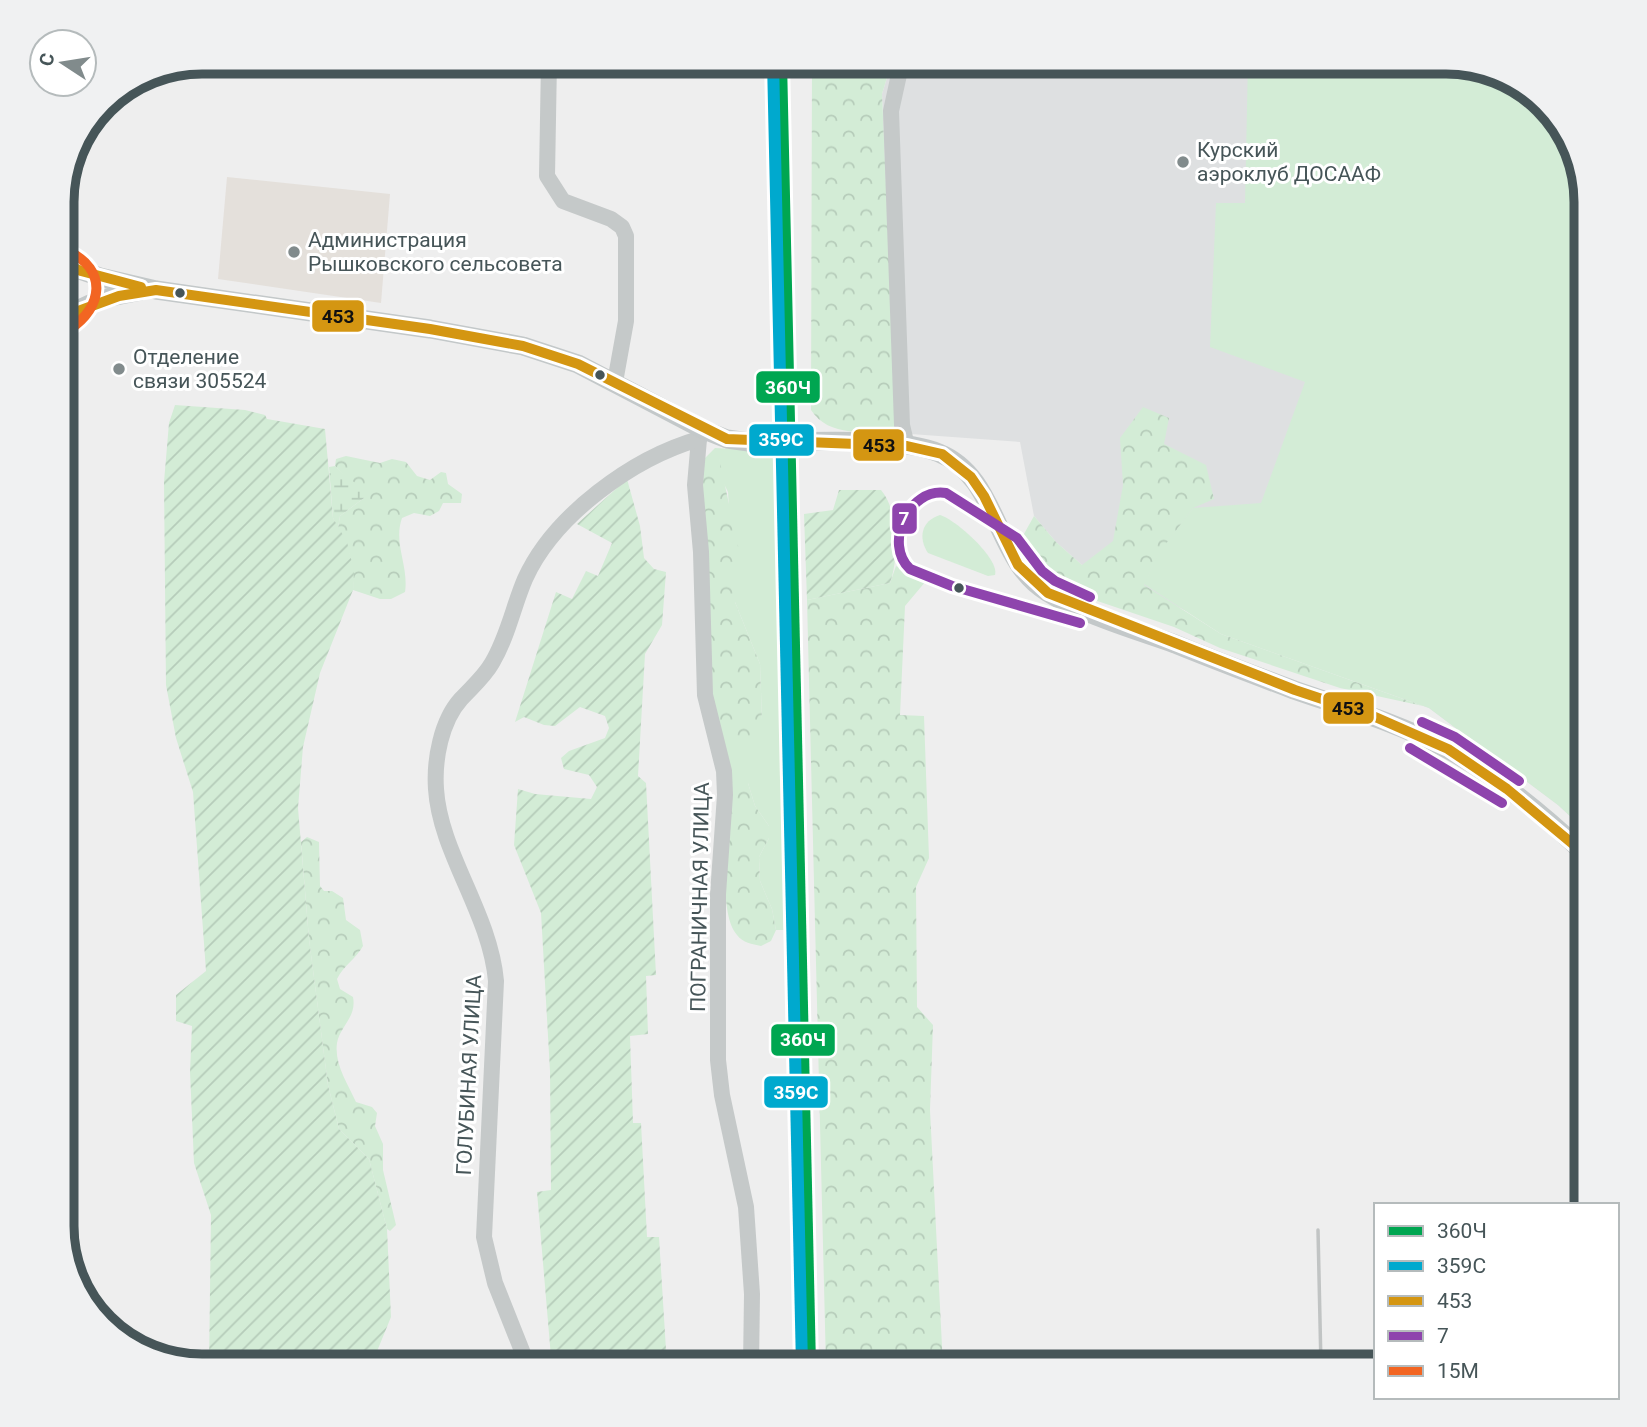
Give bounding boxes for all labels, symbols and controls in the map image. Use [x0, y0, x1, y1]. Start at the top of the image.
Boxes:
north arrow [28, 28, 98, 98]
text: С [34, 51, 59, 68]
place label: Курский аэроклуб ДОСААФ [1197, 138, 1381, 186]
marker: Курский аэроклуб ДОСААФ [1175, 154, 1191, 170]
place label: Администрация Рышковского сельсовета [308, 228, 563, 276]
marker: Администрация Рышковского сельсовета [286, 244, 302, 260]
unlabelled marker [173, 286, 187, 300]
line badge: 453 [311, 299, 365, 333]
text: 453 [322, 305, 354, 328]
place label: Отделение связи 305524 [133, 345, 267, 393]
marker: Отделение связи 305524 [111, 361, 127, 377]
unlabelled marker [593, 368, 607, 382]
line badge: 360Ч [755, 370, 821, 404]
text: 360Ч [765, 376, 811, 399]
line badge: 359С [748, 423, 815, 457]
text: 359С [758, 428, 804, 451]
line badge: 453 [852, 428, 905, 462]
text: 453 [863, 434, 895, 457]
line badge: 7 [891, 502, 918, 535]
text: 7 [899, 507, 910, 530]
unlabelled marker [952, 581, 966, 595]
line badge: 453 [1322, 691, 1375, 725]
text: 453 [1332, 697, 1364, 720]
street label: ПОГРАНИЧНАЯ УЛИЦА [686, 782, 714, 1012]
street label: ГОЛУБИНАЯ УЛИЦА [452, 974, 486, 1176]
line badge: 360Ч [770, 1023, 836, 1057]
text: 360Ч [780, 1028, 826, 1051]
line badge: 359С [763, 1075, 829, 1109]
text: 359С [773, 1081, 819, 1104]
legend [1374, 1203, 1619, 1399]
text: 360Ч [1437, 1219, 1487, 1243]
text: 359С [1437, 1254, 1486, 1278]
text: 453 [1437, 1289, 1472, 1313]
text: 7 [1437, 1324, 1449, 1348]
text: 15М [1437, 1359, 1479, 1383]

